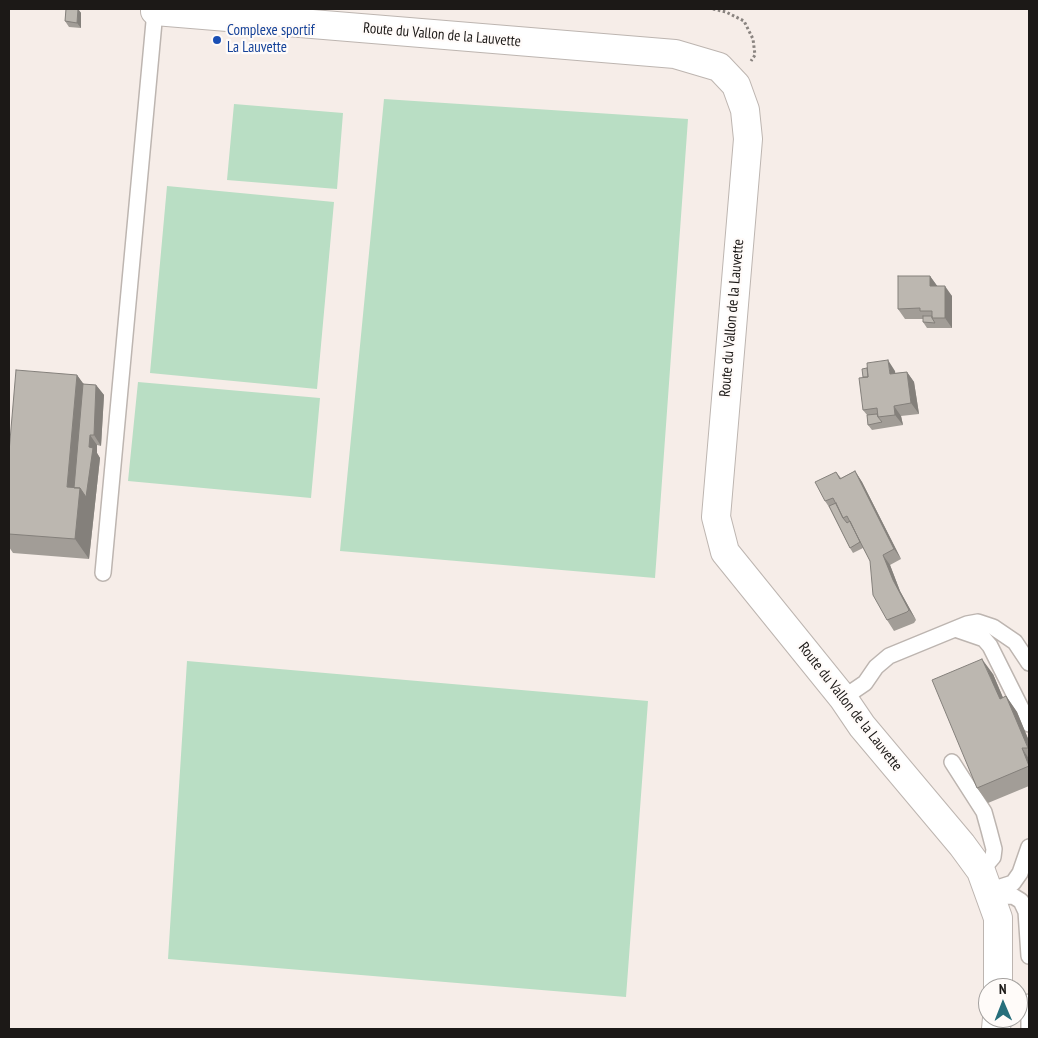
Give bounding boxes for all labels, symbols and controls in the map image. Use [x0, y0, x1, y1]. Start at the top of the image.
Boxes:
street label: Route du Vallon de la Lauvette [362, 19, 522, 51]
place label: Complexe sportif La Lauvette [227, 22, 315, 57]
marker: Complexe sportif La Lauvette [211, 34, 223, 46]
street label: Route du Vallon de la Lauvette [716, 238, 748, 398]
street label: Route du Vallon de la Lauvette [794, 639, 906, 775]
north arrow [978, 978, 1028, 1028]
text: N [999, 980, 1007, 998]

